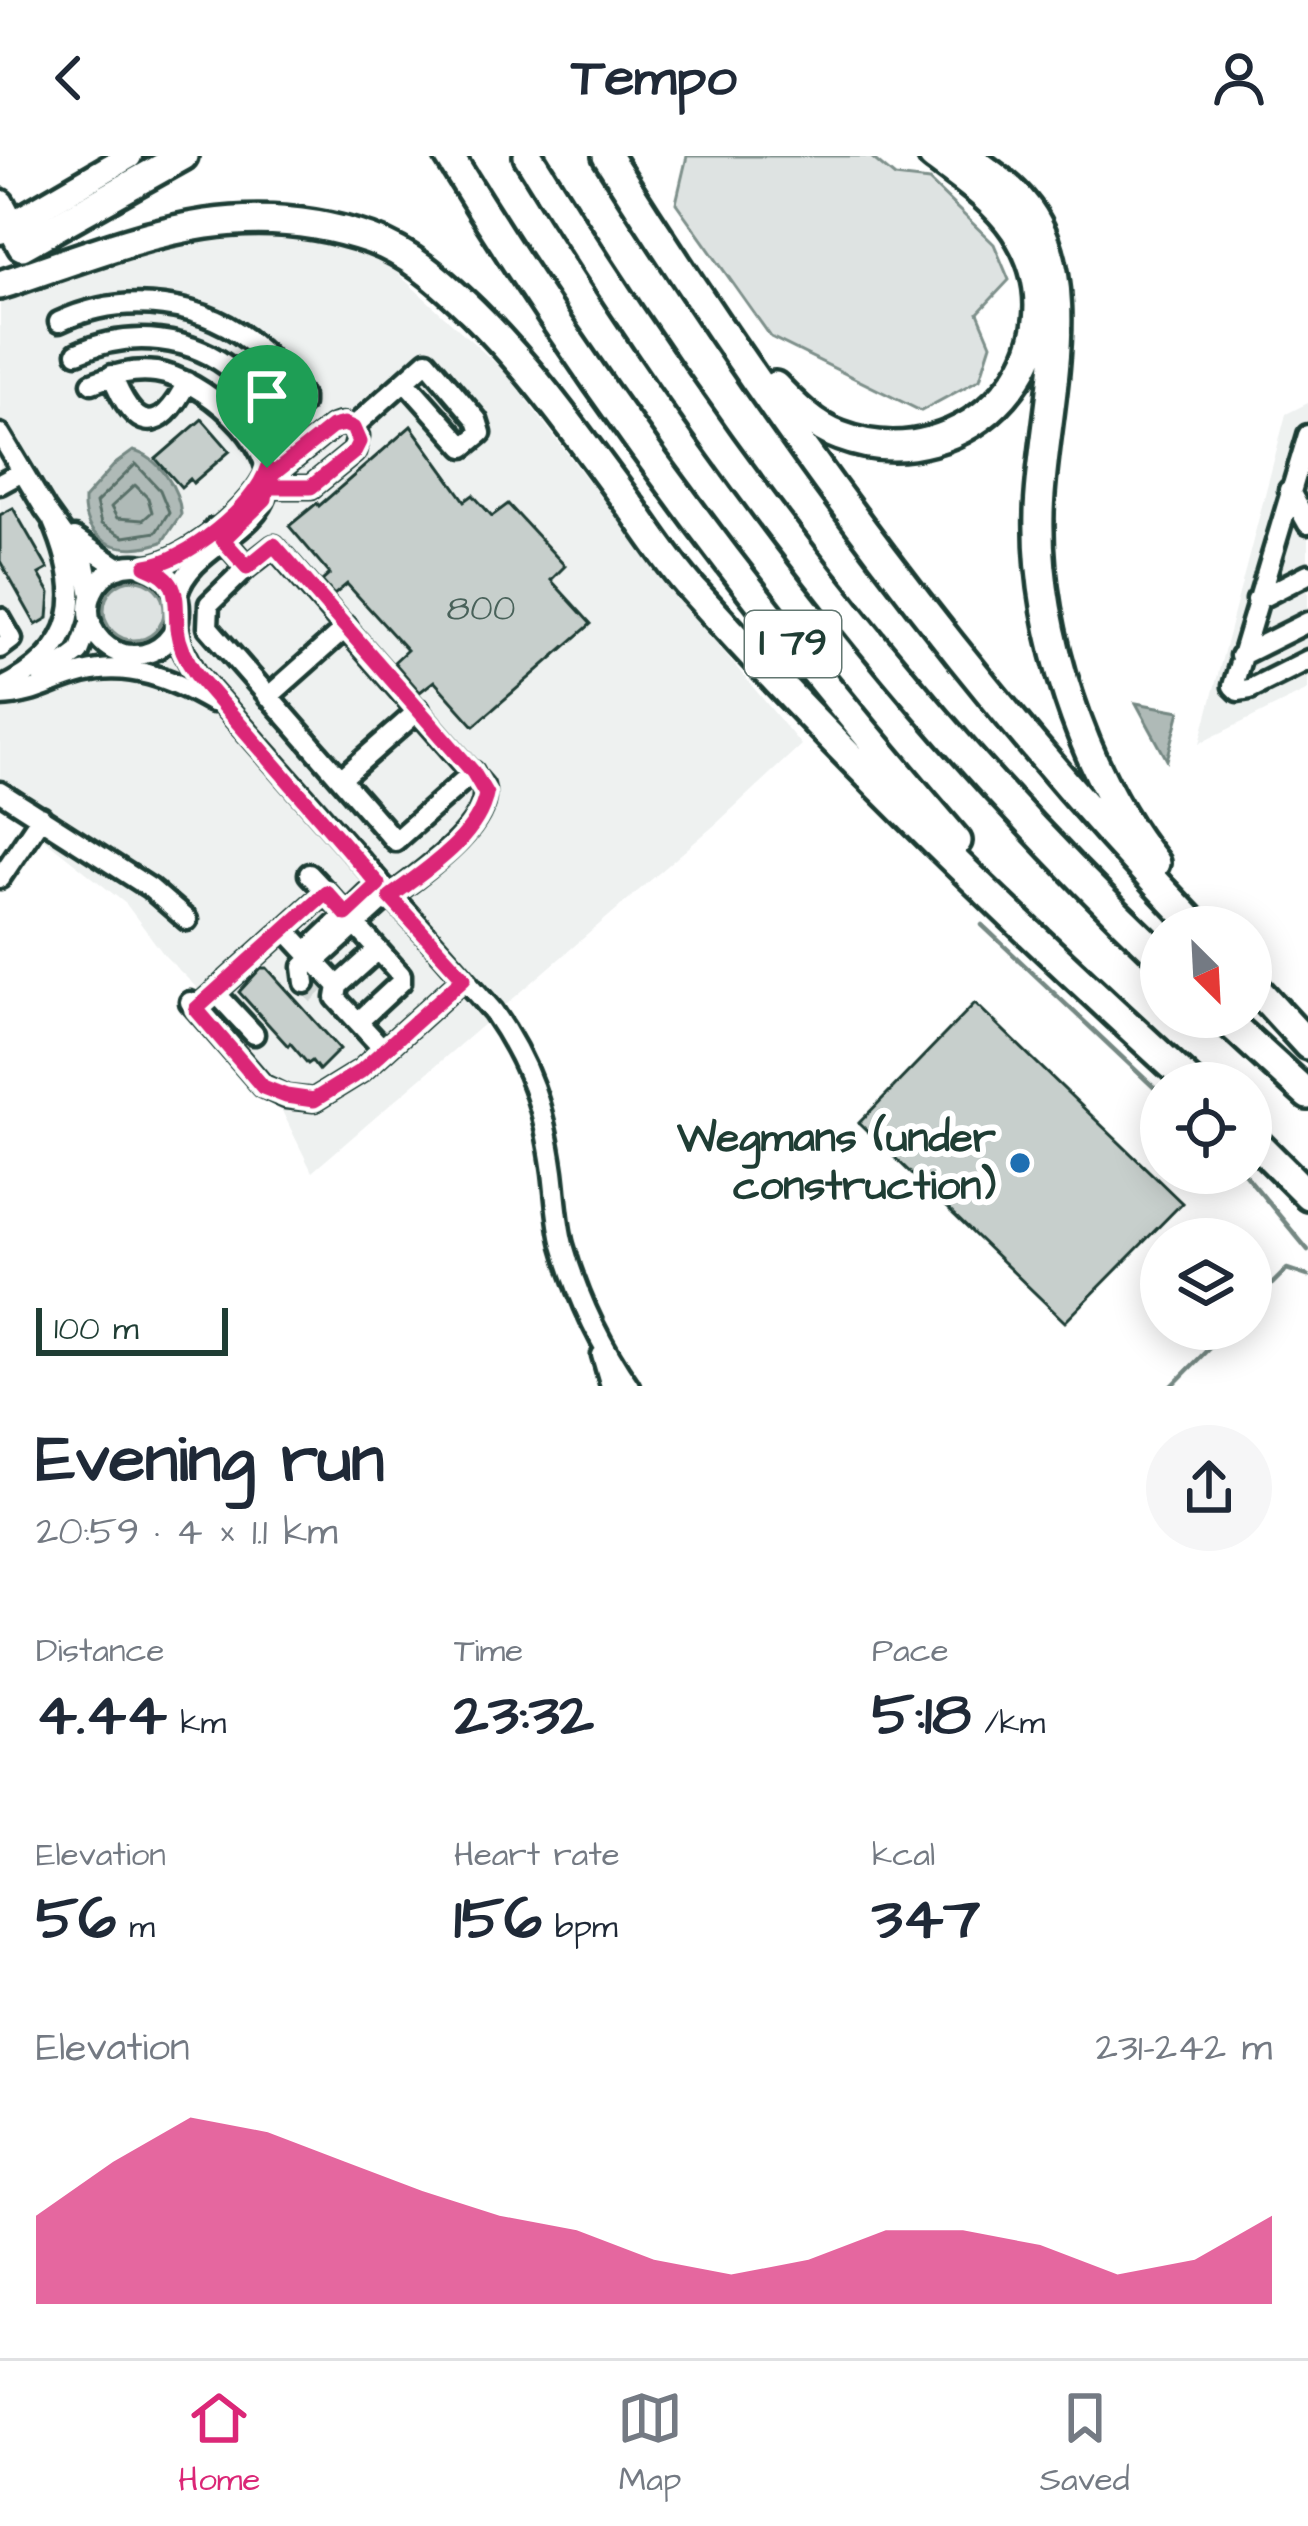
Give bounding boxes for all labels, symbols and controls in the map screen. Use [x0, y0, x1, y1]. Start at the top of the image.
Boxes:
text: Tempo [571, 41, 737, 116]
icon: back [36, 45, 102, 111]
icon: person [1206, 45, 1272, 111]
pin [216, 345, 318, 468]
icon: arrive [234, 363, 300, 429]
house number: 800 [447, 583, 515, 634]
road number: I 79 [745, 611, 841, 677]
north arrow [1140, 906, 1272, 1038]
map controls [1140, 906, 1272, 1350]
button: locate [1140, 1062, 1272, 1194]
place label: Wegmans (under construction) [676, 1110, 997, 1216]
marker: Wegmans (under construction) [1007, 1150, 1033, 1176]
button: layers [1140, 1218, 1272, 1350]
scale bar [36, 1302, 228, 1355]
text: 100 m [54, 1306, 139, 1352]
text: Evening run [36, 1415, 384, 1507]
button: share [1146, 1425, 1272, 1551]
text: 20:59 · 4 × 1.1 km [36, 1506, 338, 1560]
text: Distance [36, 1628, 164, 1674]
text: Time [454, 1628, 523, 1674]
text: Pace [872, 1628, 949, 1674]
text: 4.44 [36, 1674, 167, 1757]
text: 23:32 [454, 1674, 594, 1757]
text: 5:18 [872, 1674, 971, 1757]
text: km [167, 1700, 226, 1746]
text: /km [971, 1700, 1045, 1746]
text: Elevation [36, 1832, 166, 1878]
text: Heart rate [454, 1832, 620, 1878]
text: kcal [872, 1832, 935, 1878]
text: 56 [36, 1878, 116, 1961]
text: 156 [454, 1878, 542, 1961]
text: 347 [872, 1878, 980, 1961]
text: m [116, 1904, 155, 1950]
text: bpm [542, 1904, 618, 1950]
text: Elevation [36, 2022, 190, 2076]
text: 231–242 m [1096, 2022, 1272, 2076]
tab: Home [178, 2385, 260, 2503]
tab: Map [617, 2385, 683, 2503]
tab: Saved [1040, 2385, 1130, 2503]

